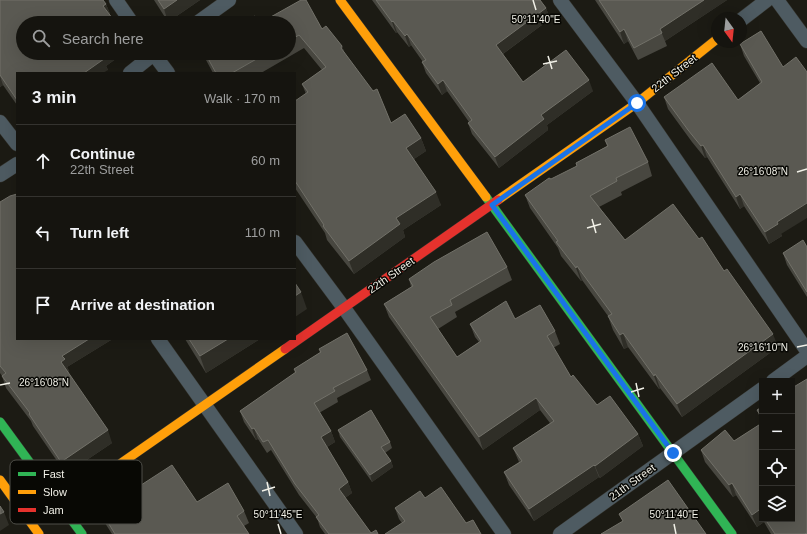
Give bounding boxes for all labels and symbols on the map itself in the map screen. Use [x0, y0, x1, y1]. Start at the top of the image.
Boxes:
north arrow [711, 12, 747, 48]
text: 50°11'40"E [512, 14, 561, 25]
street label: 22th Street [649, 52, 699, 94]
route start [628, 94, 646, 112]
text: 26°16'08"N [738, 166, 788, 177]
street label: 22th Street [366, 255, 416, 295]
text: 26°16'10"N [738, 342, 788, 353]
text: 26°16'08"N [19, 377, 69, 388]
route end [664, 444, 682, 462]
legend [10, 460, 142, 524]
street label: 21th Street [607, 461, 657, 503]
text: Fast [43, 468, 64, 480]
text: Slow [43, 486, 67, 498]
text: Jam [43, 504, 64, 516]
text: 50°11'45"E [254, 509, 303, 520]
text: 50°11'40"E [650, 509, 699, 520]

